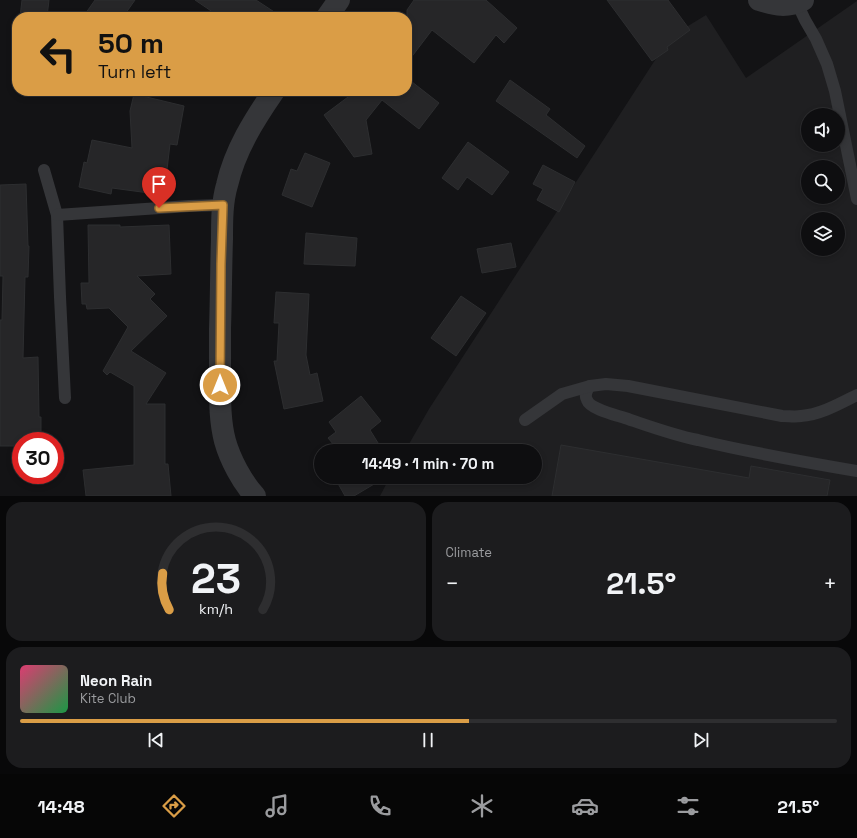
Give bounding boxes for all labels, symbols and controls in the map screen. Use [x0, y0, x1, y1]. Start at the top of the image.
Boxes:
text: 50 m [98, 25, 164, 61]
icon: left [32, 28, 84, 80]
text: Turn left [98, 60, 171, 83]
map controls [801, 108, 845, 256]
button: sound [801, 108, 845, 152]
button: search [801, 160, 845, 204]
pin [142, 167, 176, 208]
icon: arrive [148, 173, 170, 195]
button: layers [801, 212, 845, 256]
position arrow [199, 364, 241, 406]
speed limit sign: 30 [12, 432, 64, 484]
text: 14:49 · 1 min · 70 m [362, 454, 494, 473]
text: Climate [446, 544, 492, 561]
text: 23 [191, 551, 241, 604]
text: 21.5° [606, 564, 676, 603]
text: − [446, 569, 459, 597]
text: + [823, 569, 837, 597]
text: km/h [199, 599, 233, 617]
text: Neon Rain [80, 671, 152, 690]
text: Kite Club [80, 690, 136, 707]
icon: previous [145, 729, 167, 751]
icon: pause [417, 729, 439, 751]
icon: next [690, 729, 712, 751]
icon: directions [160, 792, 188, 820]
icon: music [263, 792, 291, 820]
icon: phone [366, 792, 394, 820]
icon: climate [468, 792, 496, 820]
icon: car [571, 792, 599, 820]
icon: filters [674, 792, 702, 820]
text: 14:48 [37, 795, 85, 818]
text: 21.5° [777, 795, 819, 818]

